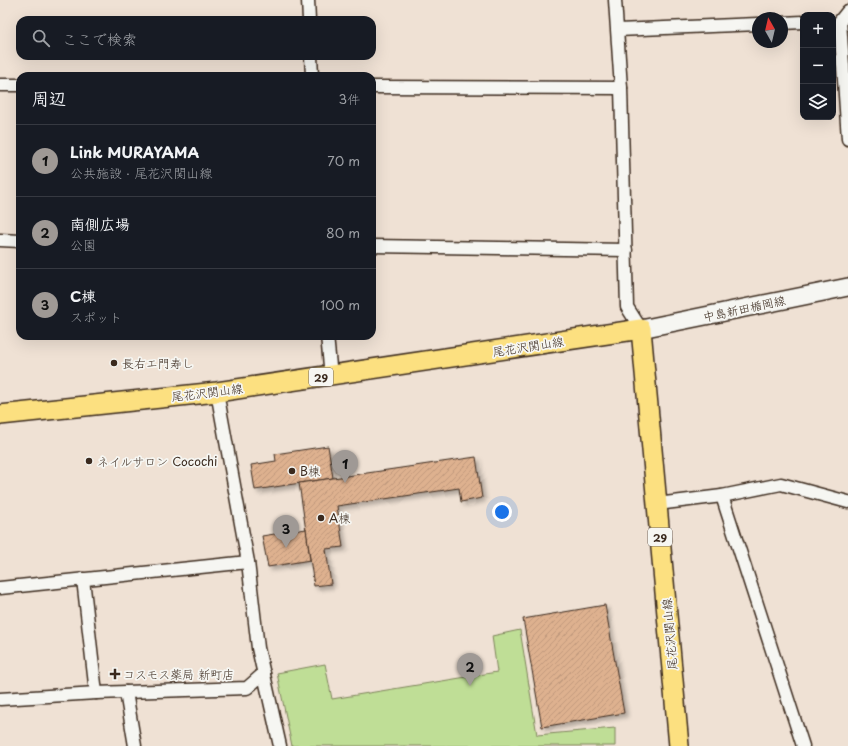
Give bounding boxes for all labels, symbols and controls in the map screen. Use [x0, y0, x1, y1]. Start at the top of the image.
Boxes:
north arrow [752, 12, 788, 48]
map controls [800, 12, 836, 120]
button: + [800, 12, 836, 48]
search box [16, 16, 376, 60]
icon: search [30, 27, 52, 49]
text: ここで検索 [62, 27, 137, 50]
button: − [800, 48, 836, 84]
button: layers [800, 84, 836, 120]
text: 周辺 [32, 85, 66, 111]
text: 3件 [338, 89, 360, 108]
text: Link MURAYAMA [70, 140, 199, 163]
text: 1 [42, 151, 48, 170]
text: 70 m [327, 151, 360, 170]
text: 公共施設 · 尾花沢関山線 [70, 163, 212, 182]
text: 南側広場 [70, 212, 130, 235]
text: 2 [40, 223, 50, 242]
text: 80 m [326, 223, 360, 242]
text: 公園 [70, 235, 96, 254]
text: C棟 [70, 284, 96, 307]
street label: 中島新田楯岡線 [701, 290, 787, 326]
text: 3 [41, 295, 49, 314]
text: 100 m [320, 295, 360, 314]
text: スポット [70, 307, 122, 326]
street label: 尾花沢関山線 [491, 331, 565, 361]
place label: 長右エ門寿し [122, 354, 194, 372]
marker: 長右エ門寿し [109, 358, 119, 368]
road number: 29 [309, 368, 333, 386]
street label: 尾花沢関山線 [170, 379, 244, 405]
pin: 1 [332, 450, 358, 483]
place label: ネイルサロン Cocochi [97, 452, 217, 470]
marker: ネイルサロン Cocochi [84, 456, 94, 466]
place label: B棟 [300, 462, 320, 480]
marker: B棟 [287, 466, 297, 476]
your location [492, 502, 512, 522]
place label: A棟 [329, 509, 350, 527]
marker: A棟 [316, 513, 326, 523]
pin: 3 [273, 515, 299, 548]
road number: 29 [648, 528, 672, 546]
street label: 尾花沢関山線 [657, 597, 681, 671]
pin: 2 [457, 653, 483, 686]
place label: コスモス薬局 新町店 [123, 665, 234, 683]
marker: コスモス薬局 新町店 [110, 669, 120, 679]

